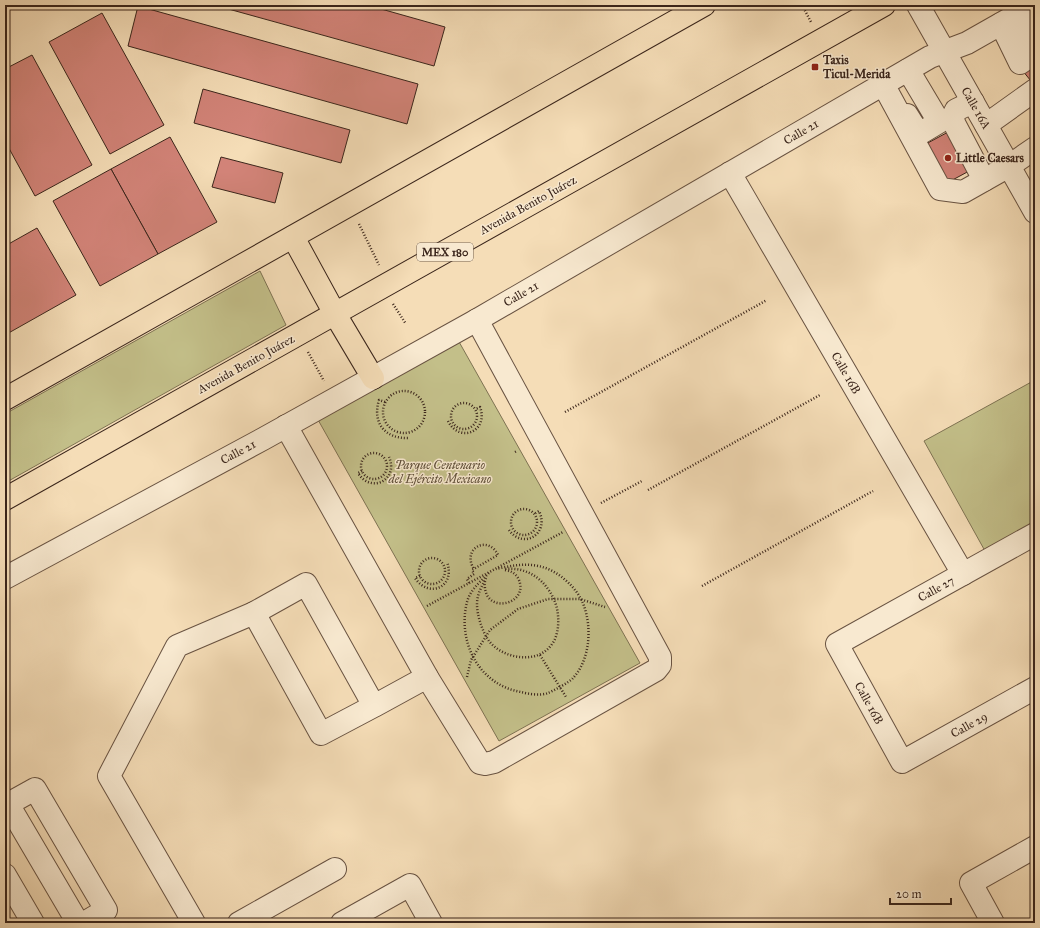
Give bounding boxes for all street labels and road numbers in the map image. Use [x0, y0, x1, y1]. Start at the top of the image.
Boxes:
street label: Calle 16A [958, 84, 994, 132]
street label: Calle 21 [781, 116, 821, 148]
street label: Avenida Benito Juárez [476, 172, 580, 239]
road number: MEX 180 [417, 243, 473, 261]
street label: Calle 21 [501, 278, 541, 310]
street label: Avenida Benito Juárez [194, 331, 298, 398]
street label: Calle 16B [828, 350, 864, 397]
street label: Calle 21 [218, 437, 258, 467]
street label: Calle 27 [915, 573, 957, 605]
street label: Calle 16B [852, 679, 886, 727]
street label: Calle 29 [948, 709, 990, 741]

